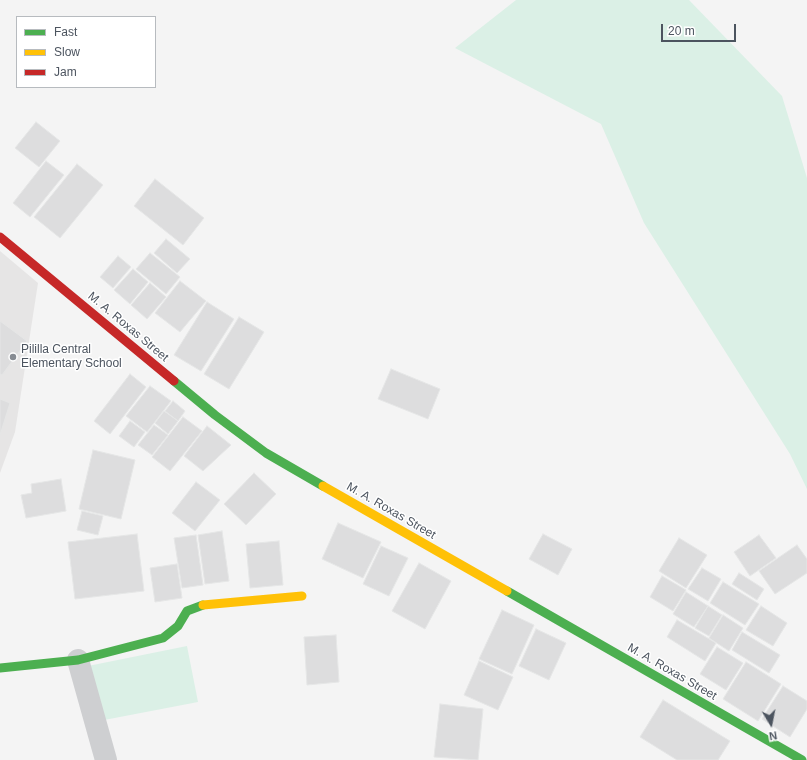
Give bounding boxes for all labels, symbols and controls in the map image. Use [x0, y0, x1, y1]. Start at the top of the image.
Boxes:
legend [16, 16, 156, 88]
scale bar [663, 16, 738, 42]
text: 20 m [668, 24, 695, 38]
text: Fast [54, 25, 77, 39]
text: Slow [54, 45, 80, 59]
text: Jam [54, 65, 77, 79]
street label: M. A. Roxas Street [85, 289, 171, 365]
place label: Pililla Central Elementary School [21, 343, 122, 371]
marker: Pililla Central Elementary School [8, 352, 18, 362]
street label: M. A. Roxas Street [344, 480, 438, 542]
street label: M. A. Roxas Street [625, 641, 719, 703]
north arrow [751, 704, 791, 744]
text: N [768, 729, 778, 742]

